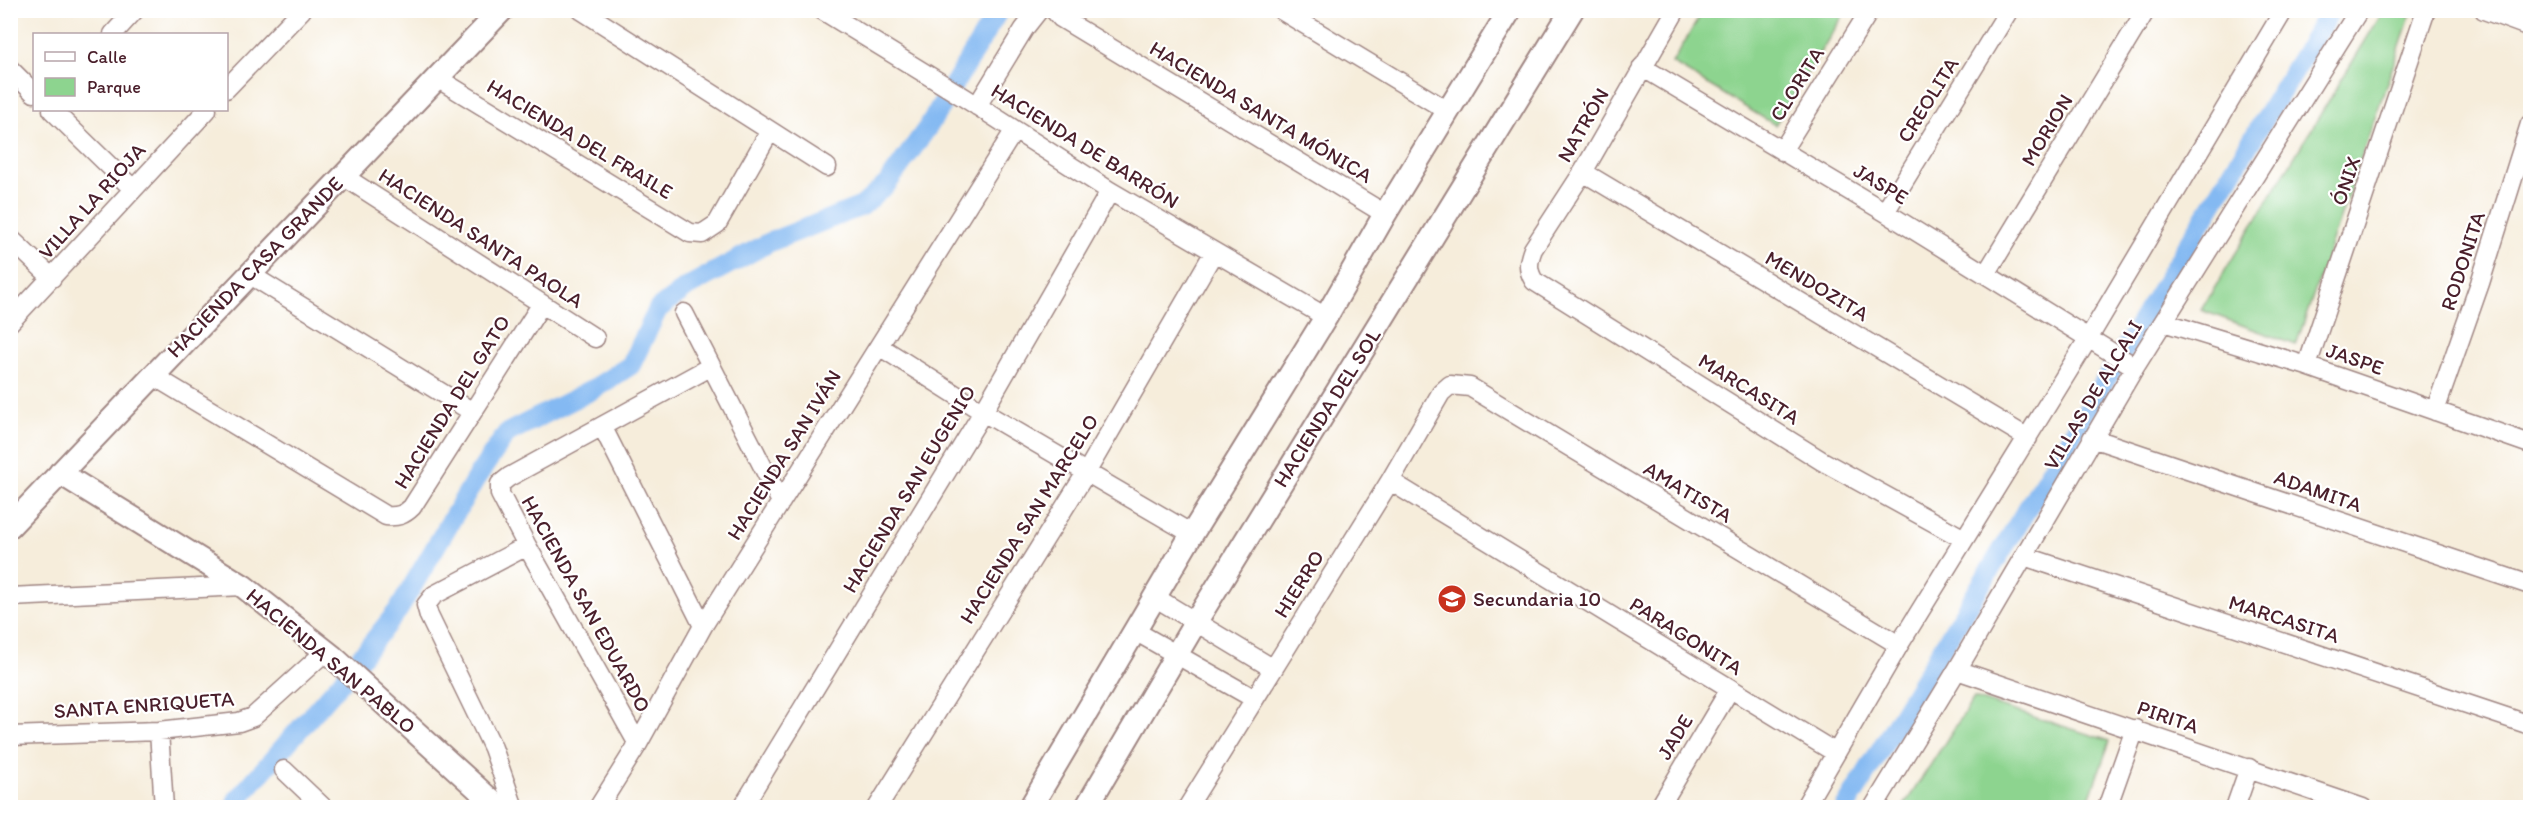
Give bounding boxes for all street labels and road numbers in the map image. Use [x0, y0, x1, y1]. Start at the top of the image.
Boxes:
street label: HACIENDA SANTA MÓNICA [1145, 35, 1378, 188]
street label: CLORITA [1764, 41, 1829, 126]
street label: CREOLITA [1892, 52, 1964, 147]
street label: HACIENDA DEL FRAILE [483, 73, 678, 204]
street label: HACIENDA DE BARRÓN [987, 78, 1184, 214]
street label: NATRÓN [1551, 83, 1614, 166]
street label: MORION [2015, 89, 2078, 170]
street label: VILLA LA RIOJA [33, 137, 151, 264]
street label: ÓNIX [2326, 153, 2366, 209]
street label: JASPE [1849, 158, 1913, 210]
street label: HACIENDA SANTA PAOLA [374, 162, 589, 313]
street label: HACIENDA CASA GRANDE [161, 171, 348, 362]
street label: RODONITA [2435, 208, 2490, 313]
street label: MENDOZITA [1761, 245, 1874, 327]
street label: HACIENDA DEL GATO [388, 310, 515, 493]
street label: VILLAS DE ALCALI [2038, 315, 2147, 474]
street label: HACIENDA DEL SOL [1268, 323, 1386, 492]
street label: JASPE [2323, 337, 2387, 380]
street label: MARCASITA [1694, 348, 1805, 430]
street label: HACIENDA SAN IVÁN [721, 365, 846, 544]
street label: HACIENDA SAN EUGENIO [837, 380, 981, 597]
street label: HACIENDA SAN MARCELO [954, 409, 1103, 628]
street label: AMATISTA [1639, 455, 1738, 528]
street label: ADAMITA [2271, 464, 2366, 517]
street label: HACIENDA SAN EDUARDO [516, 491, 656, 716]
street label: HIERRO [1268, 545, 1329, 622]
street label: HACIENDA SAN PABLO [242, 582, 421, 739]
street label: MARCASITA [2226, 589, 2343, 648]
street label: PARAGONITA [1625, 591, 1748, 680]
street label: SANTA ENRIQUETA [53, 686, 236, 723]
street label: PIRITA [2134, 694, 2203, 739]
street label: JADE [1651, 709, 1698, 764]

